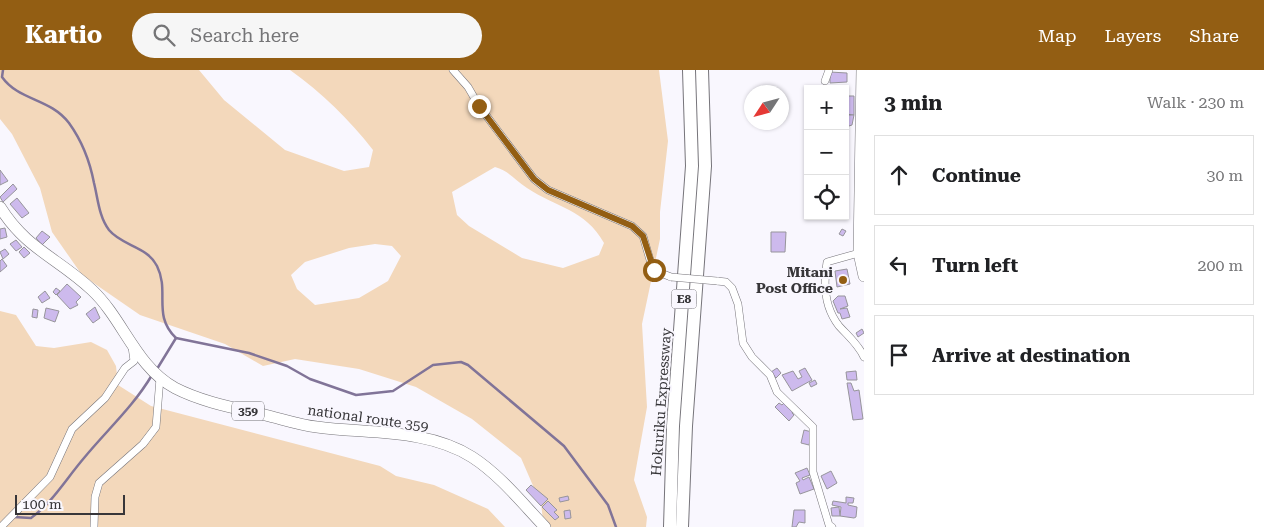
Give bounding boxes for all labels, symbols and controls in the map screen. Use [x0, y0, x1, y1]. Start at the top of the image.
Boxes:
search box [132, 13, 482, 58]
text: Kartio [25, 21, 102, 49]
icon: search [150, 21, 178, 49]
text: Search here [190, 24, 299, 47]
text: Map [1038, 25, 1077, 46]
text: Layers [1105, 25, 1161, 46]
text: Share [1189, 25, 1239, 46]
north arrow [744, 85, 789, 130]
map controls [804, 85, 849, 220]
button: + [804, 85, 849, 130]
text: 3 min [884, 91, 942, 115]
text: Walk · 230 m [1147, 93, 1244, 112]
route end [468, 95, 491, 118]
button: − [804, 130, 849, 175]
icon: ahead [885, 161, 913, 189]
text: Continue [932, 164, 1021, 187]
text: 30 m [1206, 166, 1243, 185]
button: locate [804, 175, 849, 220]
icon: left [885, 251, 913, 279]
text: Turn left [932, 254, 1018, 277]
text: 200 m [1197, 256, 1243, 275]
route start [643, 259, 666, 282]
place label: Mitani Post Office [756, 264, 833, 296]
marker: Mitani Post Office [837, 274, 849, 286]
road number: E8 [672, 290, 696, 308]
street label: Hokuriku Expressway [648, 327, 674, 477]
icon: arrive [885, 341, 913, 369]
text: Arrive at destination [932, 344, 1130, 367]
road number: 359 [232, 402, 264, 421]
street label: national route 359 [306, 402, 430, 434]
scale bar [15, 492, 125, 515]
text: 100 m [22, 496, 62, 512]

